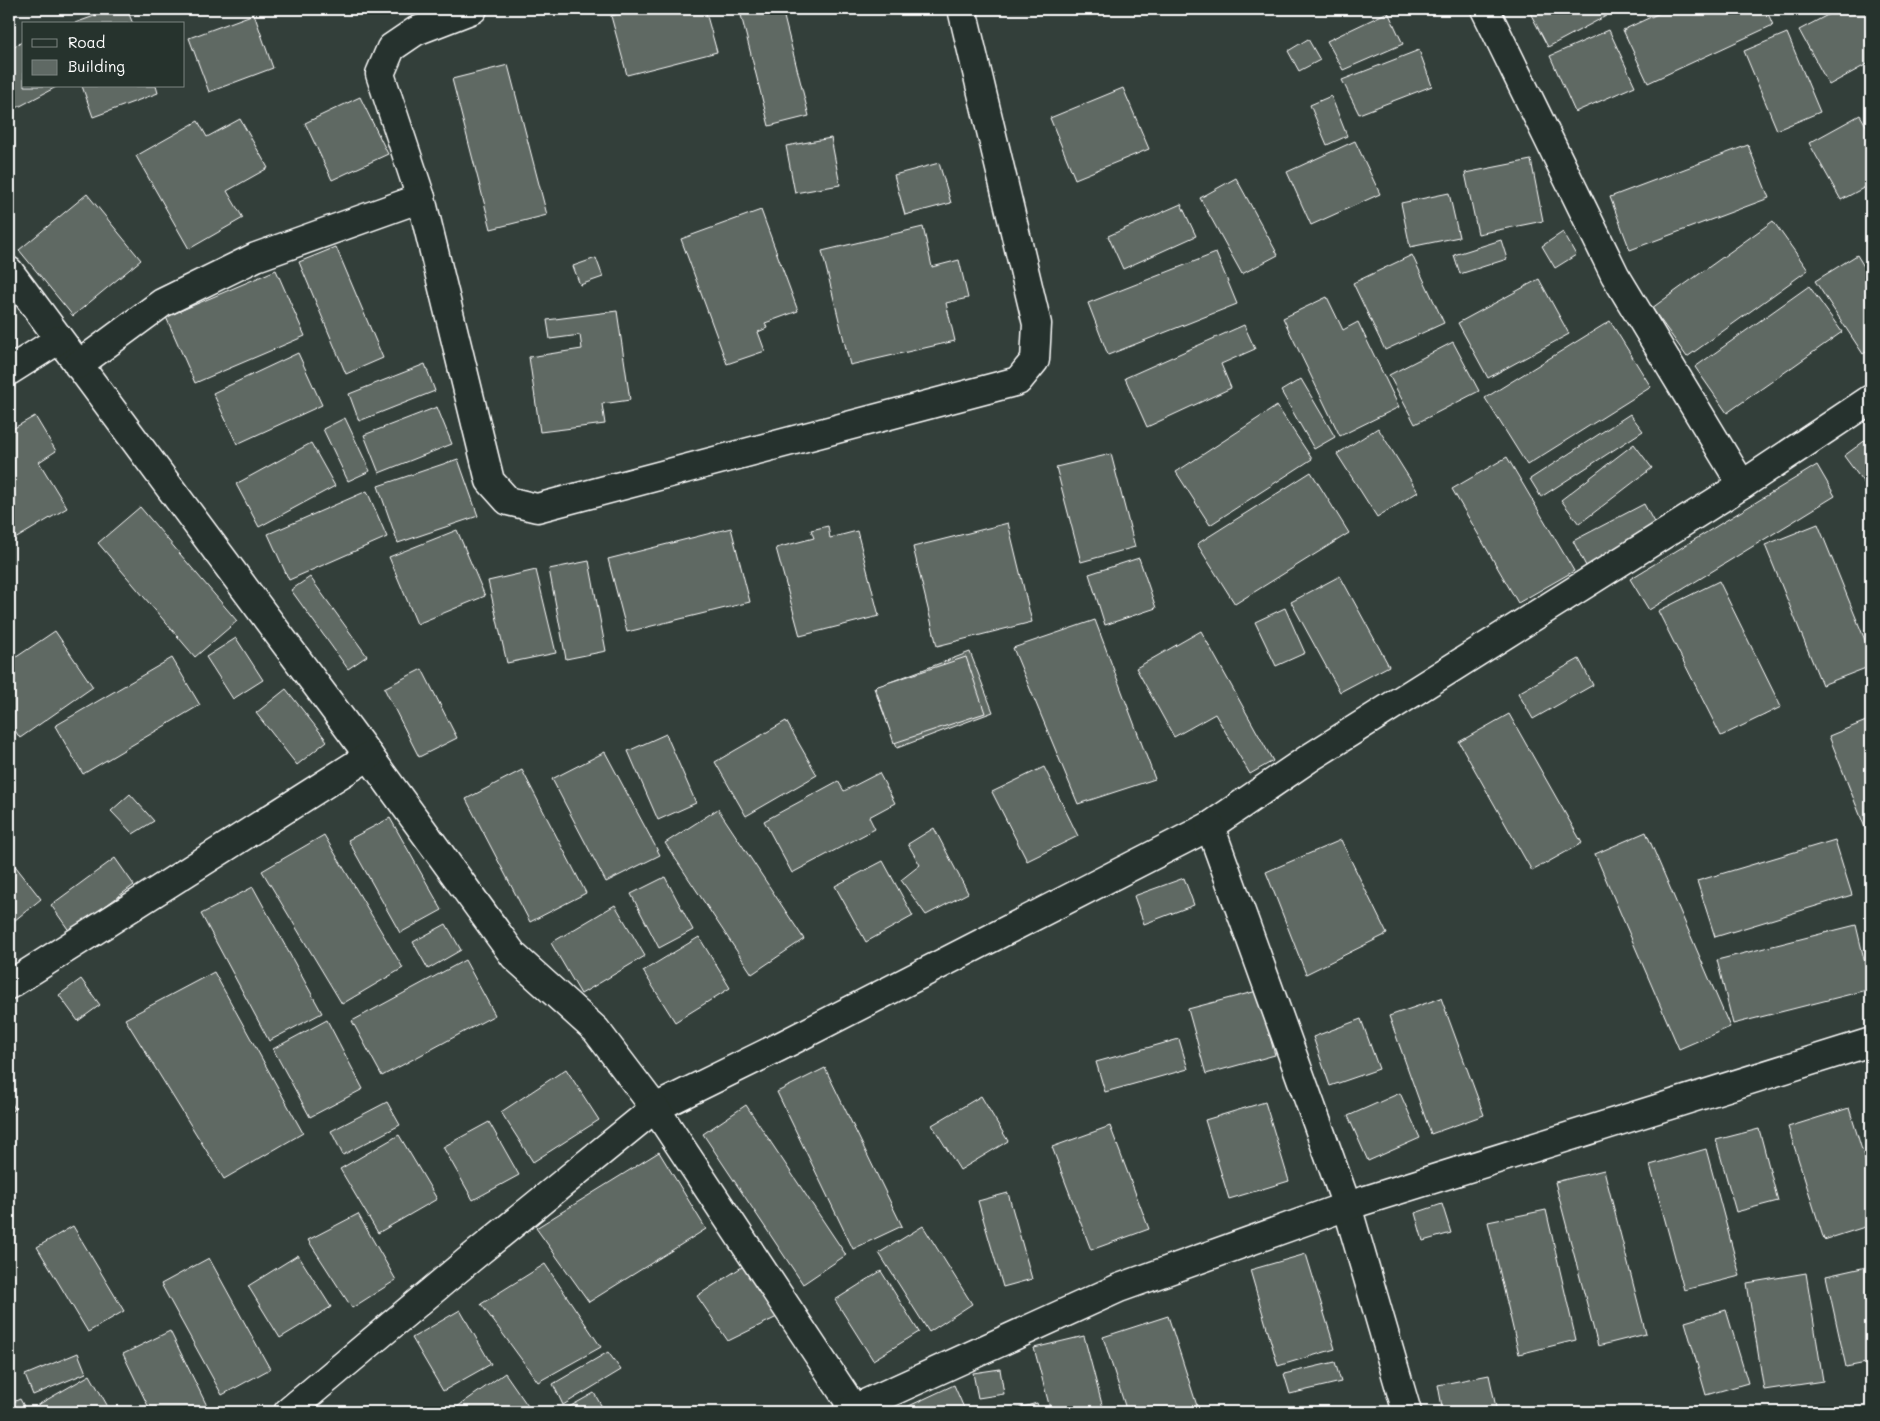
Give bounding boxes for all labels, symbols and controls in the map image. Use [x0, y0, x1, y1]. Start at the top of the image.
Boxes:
legend [22, 22, 185, 88]
text: Road [68, 32, 105, 52]
text: Building [68, 56, 125, 76]

